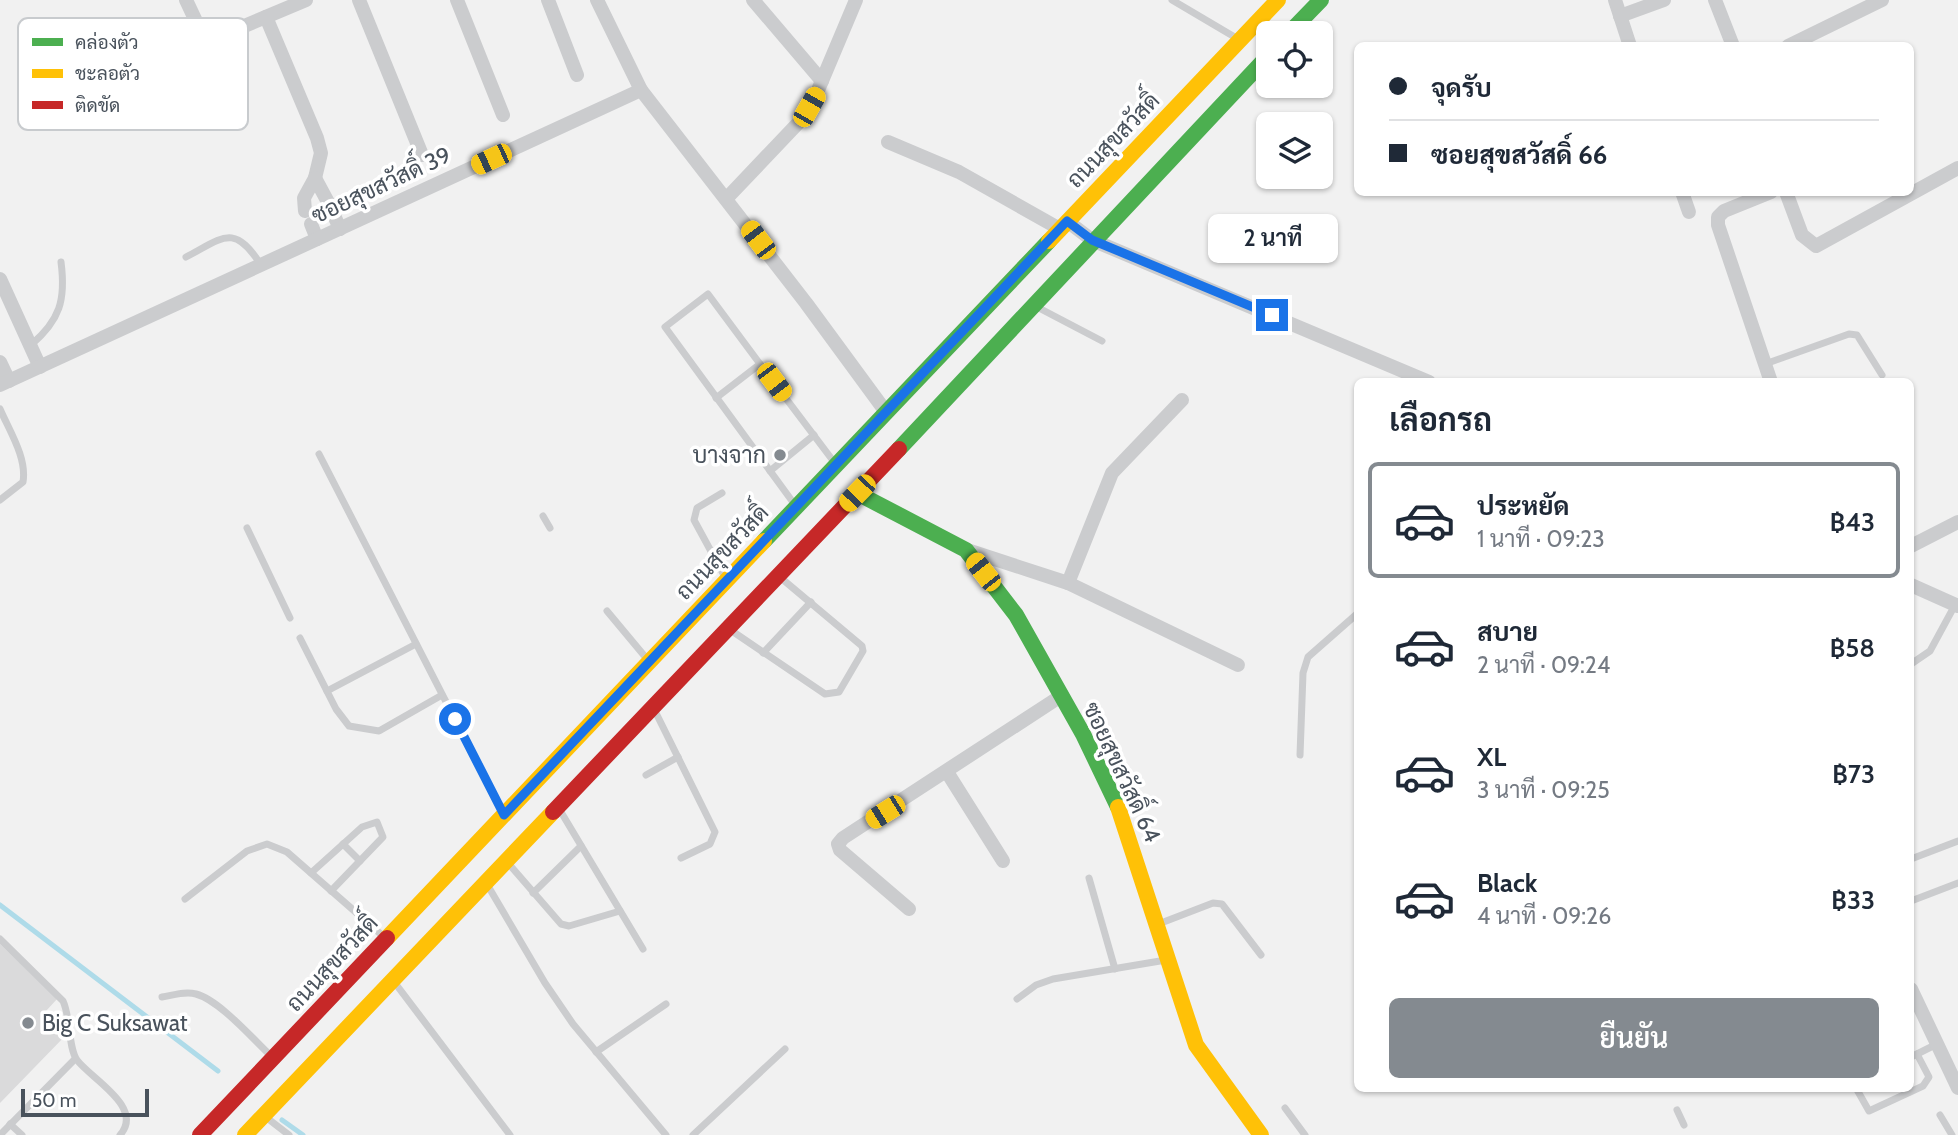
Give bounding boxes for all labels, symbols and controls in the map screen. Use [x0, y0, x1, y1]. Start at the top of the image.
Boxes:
legend [18, 18, 248, 130]
map controls [1256, 21, 1333, 189]
button: locate [1256, 21, 1333, 98]
text: คล่องตัว [75, 31, 139, 54]
text: ชะลอตัว [75, 62, 140, 85]
text: จุดรับ [1431, 72, 1492, 104]
street label: ถนนสุขสวัสดิ์ [1055, 81, 1167, 195]
car [790, 84, 829, 130]
text: ติดขัด [75, 94, 120, 117]
button: layers [1256, 112, 1333, 189]
street label: ซอยสุขสวัสดิ์ 39 [303, 133, 456, 231]
text: ซอยสุขสวัสดิ์ 66 [1431, 139, 1607, 171]
car [468, 141, 515, 177]
callout: 2 นาที [1207, 214, 1337, 262]
car [737, 217, 780, 263]
text: 2 นาที [1243, 224, 1303, 252]
route end [1256, 299, 1288, 331]
car [753, 359, 796, 405]
text: เลือกรถ [1389, 400, 1492, 439]
place label: บางจาก [692, 441, 766, 469]
marker: บางจาก [772, 447, 788, 463]
car [835, 471, 880, 515]
icon: car [1393, 489, 1456, 552]
text: ประหยัด [1477, 490, 1570, 522]
street label: ถนนสุขสวัสดิ์ [664, 493, 776, 607]
text: ฿43 [1830, 506, 1875, 538]
text: 1 นาที · 09:23 [1477, 525, 1605, 553]
car [962, 549, 1005, 595]
icon: car [1393, 615, 1456, 678]
text: สบาย [1477, 616, 1538, 648]
text: ฿58 [1830, 632, 1875, 664]
text: 2 นาที · 09:24 [1477, 651, 1610, 679]
street label: ซอยสุขสวัสดิ์ 64 [1075, 694, 1174, 847]
route start [439, 703, 471, 735]
icon: car [1393, 741, 1456, 804]
text: XL [1477, 741, 1506, 773]
text: ฿73 [1832, 758, 1875, 790]
text: 3 นาที · 09:25 [1477, 776, 1610, 804]
car [862, 792, 909, 832]
icon: car [1393, 867, 1456, 930]
text: Black [1477, 867, 1537, 899]
text: ฿33 [1831, 884, 1875, 916]
text: 4 นาที · 09:26 [1477, 902, 1611, 930]
street label: ถนนสุขสวัสดิ์ [274, 904, 385, 1018]
button: ยืนยัน [1389, 998, 1879, 1078]
place label: Big C Suksawat [42, 1009, 188, 1037]
marker: Big C Suksawat [20, 1015, 36, 1031]
scale bar [21, 1086, 149, 1118]
text: 50 m [32, 1089, 76, 1112]

